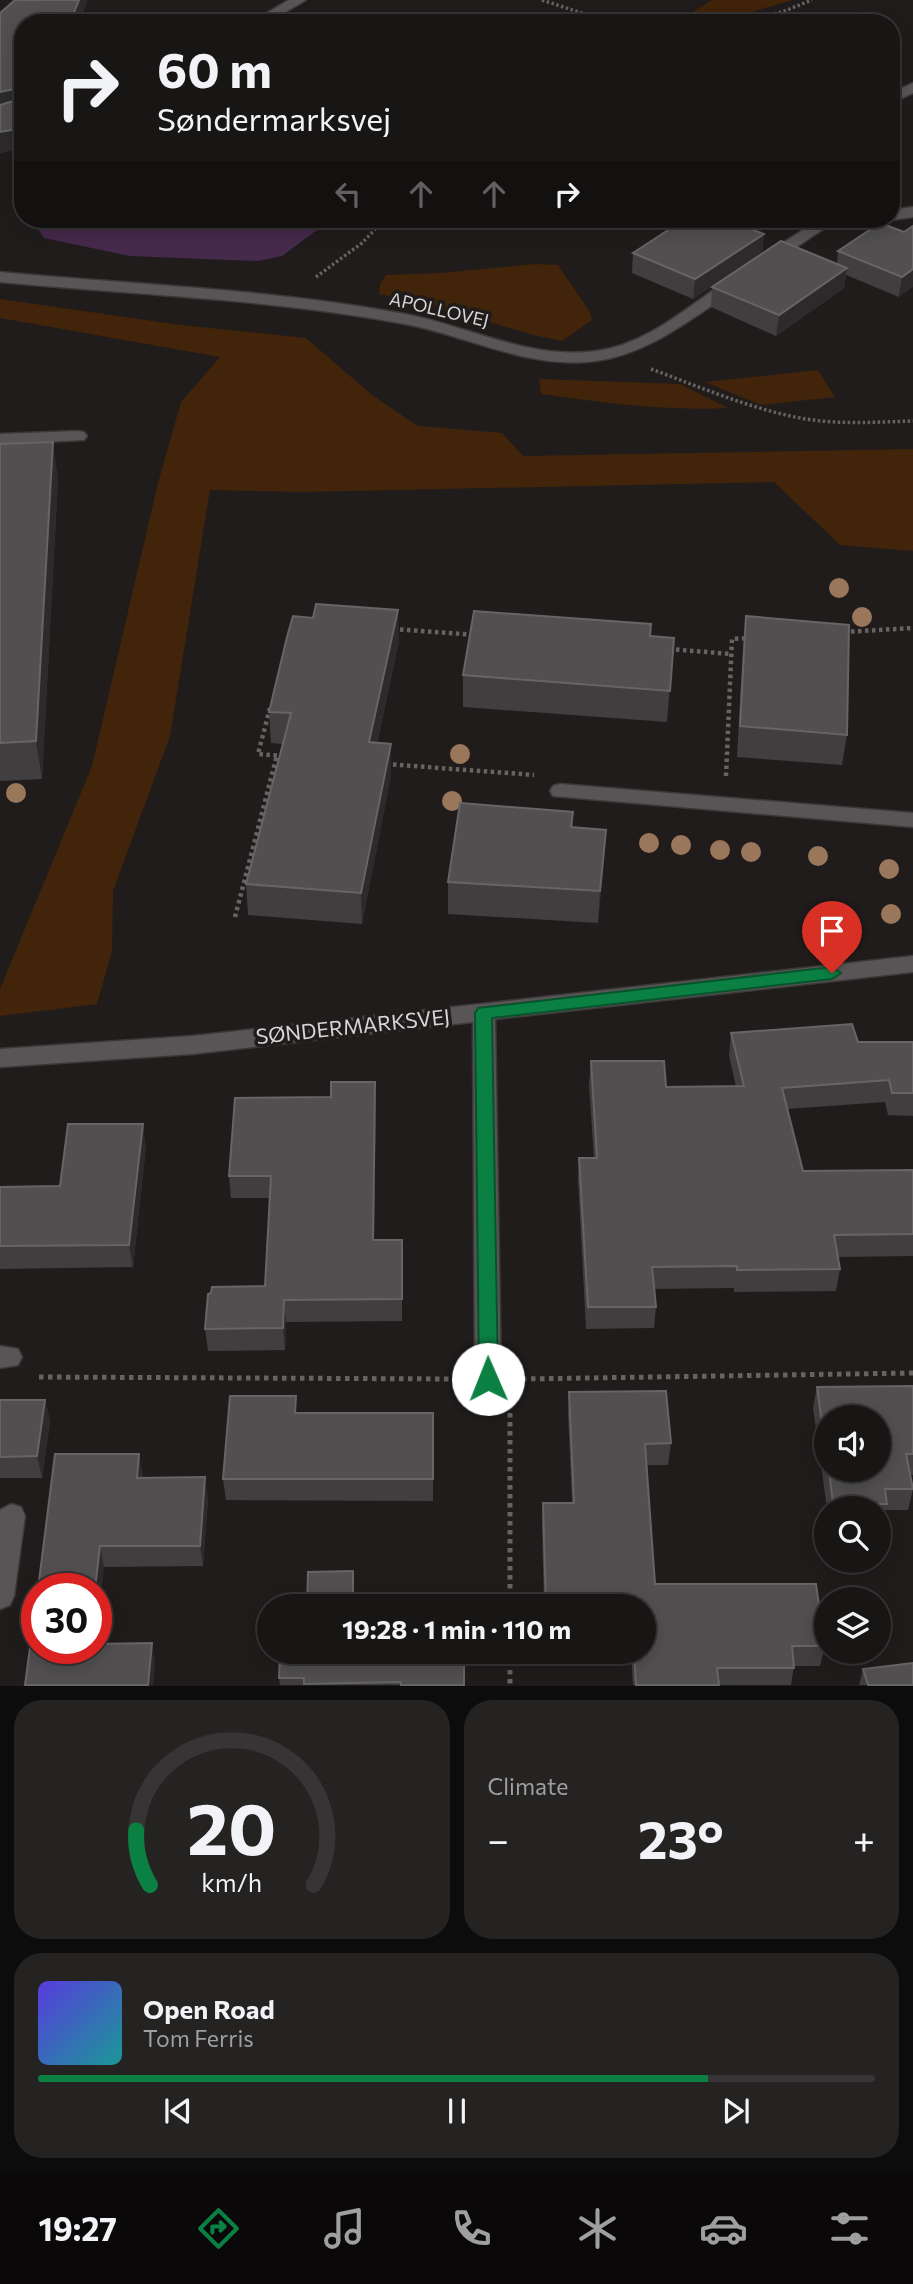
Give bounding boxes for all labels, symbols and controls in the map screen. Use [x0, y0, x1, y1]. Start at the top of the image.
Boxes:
text: 60 m [157, 38, 272, 98]
icon: right [42, 42, 133, 133]
text: Søndermarksvej [157, 98, 391, 138]
icon: left [329, 175, 367, 213]
icon: ahead [402, 175, 440, 213]
icon: ahead [475, 175, 513, 213]
icon: right [548, 175, 586, 213]
street label: APOLLOVEJ [387, 287, 491, 331]
pin [802, 901, 862, 973]
icon: arrive [813, 912, 851, 950]
street label: SØNDERMARKSVEJ [255, 1003, 451, 1048]
position arrow [451, 1342, 525, 1416]
map controls [814, 1405, 891, 1664]
button: sound [814, 1405, 891, 1482]
button: search [814, 1496, 891, 1573]
speed limit sign: 30 [21, 1573, 112, 1664]
button: layers [814, 1587, 891, 1664]
text: 19:28 · 1 min · 110 m [342, 1613, 571, 1644]
text: Climate [488, 1772, 569, 1800]
text: 20 [187, 1782, 276, 1871]
text: 23° [638, 1806, 724, 1870]
text: − [488, 1815, 509, 1862]
text: + [853, 1815, 875, 1862]
text: km/h [201, 1867, 262, 1897]
text: Open Road [143, 1993, 275, 2024]
text: Tom Ferris [143, 2024, 254, 2052]
icon: previous [159, 2092, 197, 2130]
icon: pause [438, 2092, 476, 2130]
icon: next [717, 2092, 755, 2130]
icon: directions [194, 2204, 243, 2253]
icon: music [320, 2204, 369, 2253]
icon: phone [447, 2204, 496, 2253]
icon: climate [573, 2204, 622, 2253]
icon: car [699, 2204, 748, 2253]
icon: filters [825, 2204, 874, 2253]
text: 19:27 [39, 2208, 117, 2248]

